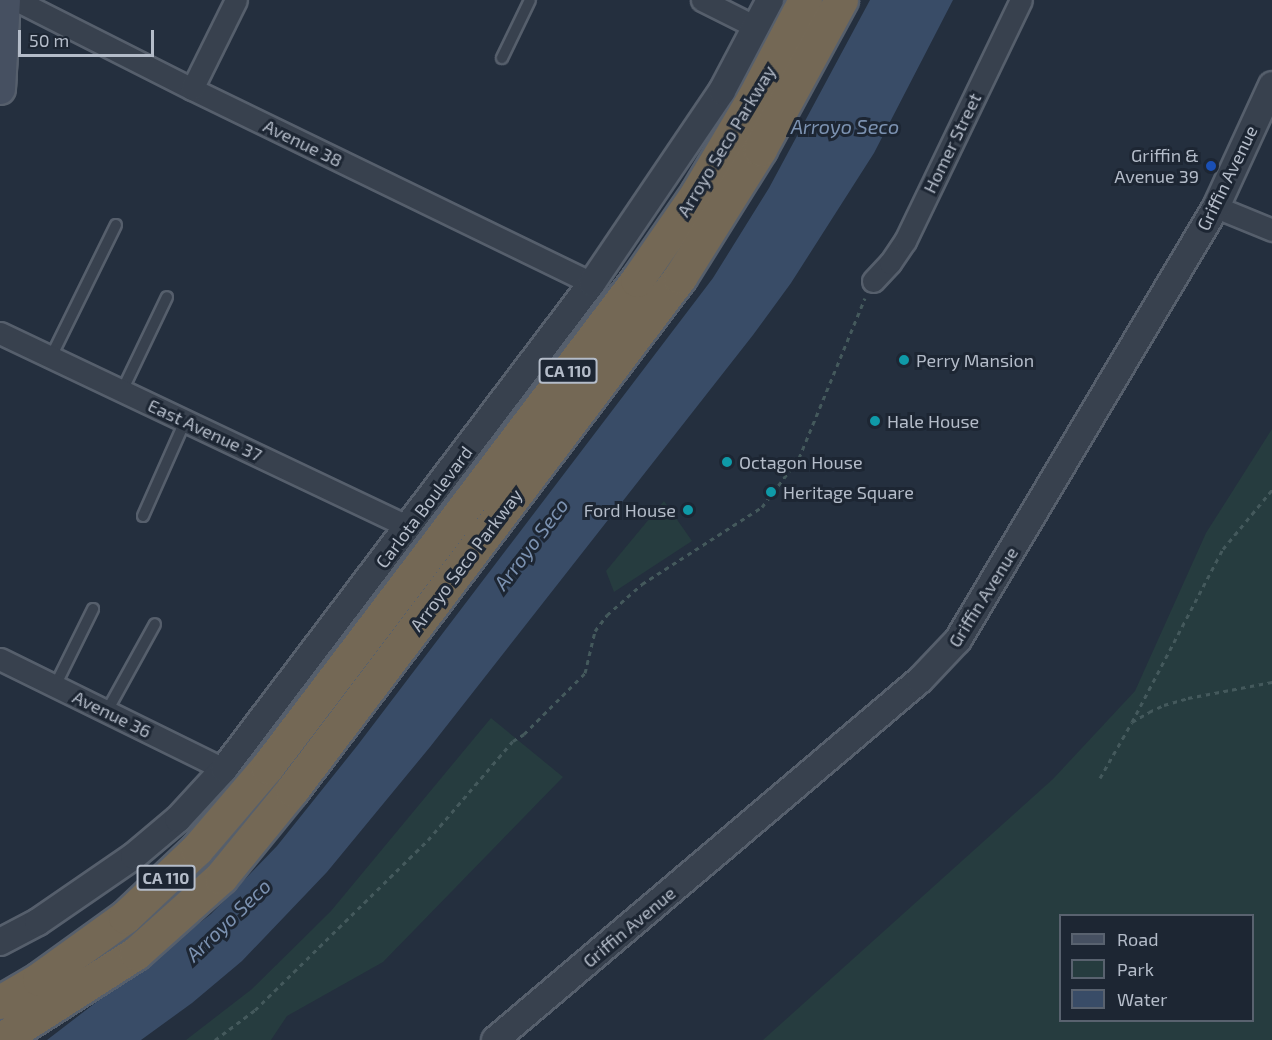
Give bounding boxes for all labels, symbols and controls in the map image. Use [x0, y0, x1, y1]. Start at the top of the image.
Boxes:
scale bar [21, 18, 158, 56]
text: 50 m [29, 29, 69, 51]
street label: Arroyo Seco Parkway [672, 61, 780, 221]
street label: Homer Street [918, 89, 986, 197]
water label: Arroyo Seco [791, 114, 899, 138]
street label: Avenue 38 [260, 115, 346, 171]
street label: Griffin Avenue [1192, 122, 1262, 234]
place label: Griffin & Avenue 39 [1114, 145, 1199, 188]
marker: Griffin & Avenue 39 [1204, 159, 1218, 173]
place label: Perry Mansion [916, 349, 1035, 371]
marker: Perry Mansion [897, 353, 911, 367]
road number: CA 110 [538, 358, 598, 384]
street label: East Avenue 37 [144, 394, 266, 466]
place label: Hale House [887, 410, 979, 432]
marker: Hale House [868, 414, 882, 428]
street label: Carlota Boulevard [371, 442, 477, 572]
place label: Octagon House [739, 451, 863, 473]
marker: Octagon House [720, 455, 734, 469]
place label: Heritage Square [783, 481, 914, 503]
street label: Arroyo Seco Parkway [405, 484, 527, 636]
marker: Heritage Square [764, 485, 778, 499]
water label: Arroyo Seco [489, 493, 573, 595]
place label: Ford House [584, 499, 676, 521]
marker: Ford House [681, 503, 695, 517]
street label: Griffin Avenue [944, 543, 1022, 651]
street label: Avenue 36 [69, 686, 155, 742]
road number: CA 110 [136, 865, 196, 891]
water label: Arroyo Seco [181, 874, 275, 966]
street label: Griffin Avenue [578, 882, 680, 972]
legend [1059, 914, 1254, 1022]
text: Road [1117, 928, 1158, 950]
text: Park [1117, 958, 1154, 980]
text: Water [1117, 988, 1167, 1010]

